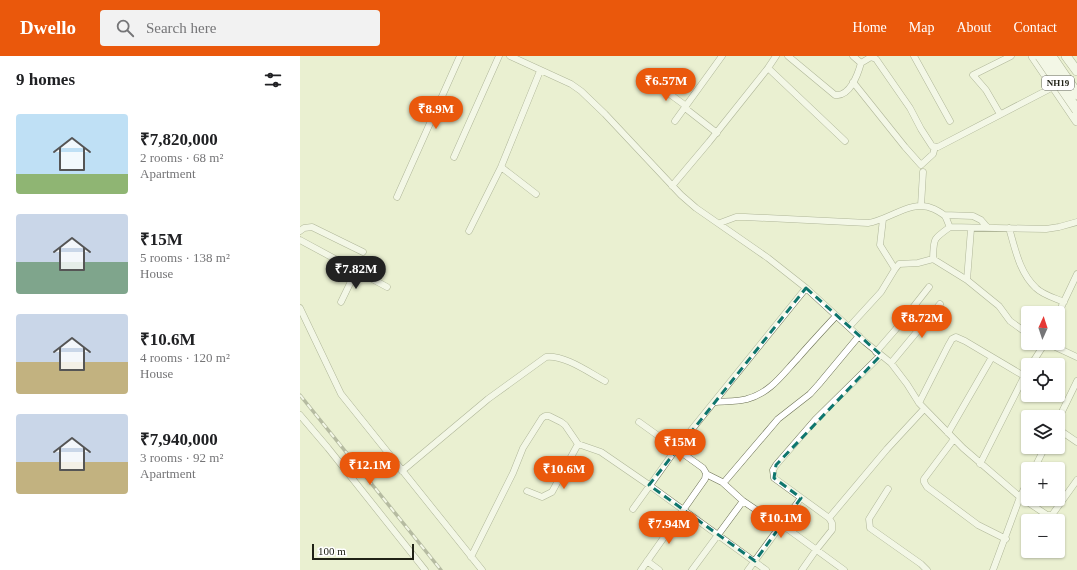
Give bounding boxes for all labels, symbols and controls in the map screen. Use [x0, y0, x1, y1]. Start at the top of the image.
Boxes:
search box [100, 10, 380, 46]
text: Dwello [20, 17, 76, 38]
icon: search [114, 17, 136, 39]
text: Search here [146, 20, 216, 36]
text: Home [853, 20, 887, 35]
text: Map [909, 20, 934, 35]
text: About [956, 20, 991, 35]
text: Contact [1013, 20, 1057, 35]
pin: ₹6.57M [633, 68, 699, 102]
icon: filters [262, 69, 284, 91]
text: 9 homes [16, 70, 75, 89]
text: ₹6.57M [645, 73, 687, 88]
road number: NH19 [1042, 76, 1074, 90]
pin: ₹8.9M [408, 96, 464, 130]
text: ₹8.9M [418, 101, 454, 116]
icon: home [48, 130, 96, 178]
text: ₹7,820,000 [140, 130, 218, 149]
text: 2 rooms · 68 m² [140, 150, 223, 165]
text: Apartment [140, 166, 196, 181]
icon: home [48, 230, 96, 278]
text: ₹15M [140, 230, 183, 249]
text: 5 rooms · 138 m² [140, 250, 230, 265]
pin: ₹7.82M [323, 256, 389, 290]
text: ₹7.82M [335, 261, 377, 276]
text: House [140, 266, 173, 281]
pin: ₹8.72M [889, 305, 955, 339]
north arrow [1021, 306, 1065, 350]
map controls [1021, 306, 1065, 558]
text: ₹8.72M [901, 310, 943, 325]
icon: home [48, 330, 96, 378]
text: ₹10.6M [140, 330, 196, 349]
text: 4 rooms · 120 m² [140, 350, 230, 365]
button: locate [1021, 358, 1065, 402]
text: House [140, 366, 173, 381]
button: layers [1021, 410, 1065, 454]
pin: ₹15M [656, 429, 704, 463]
icon: home [48, 430, 96, 478]
text: ₹7,940,000 [140, 430, 218, 449]
text: ₹15M [664, 434, 696, 449]
text: 3 rooms · 92 m² [140, 450, 223, 465]
pin: ₹12.1M [337, 452, 403, 486]
pin: ₹10.6M [531, 456, 597, 490]
text: ₹12.1M [349, 457, 391, 472]
text: ₹10.6M [543, 461, 585, 476]
button: + [1021, 462, 1065, 506]
text: Apartment [140, 466, 196, 481]
pin: ₹10.1M [748, 505, 814, 539]
text: ₹10.1M [760, 510, 802, 525]
pin: ₹7.94M [636, 511, 702, 545]
button: − [1021, 514, 1065, 558]
text: ₹7.94M [648, 516, 690, 531]
scale bar [312, 542, 414, 561]
text: 100 m [318, 545, 346, 557]

